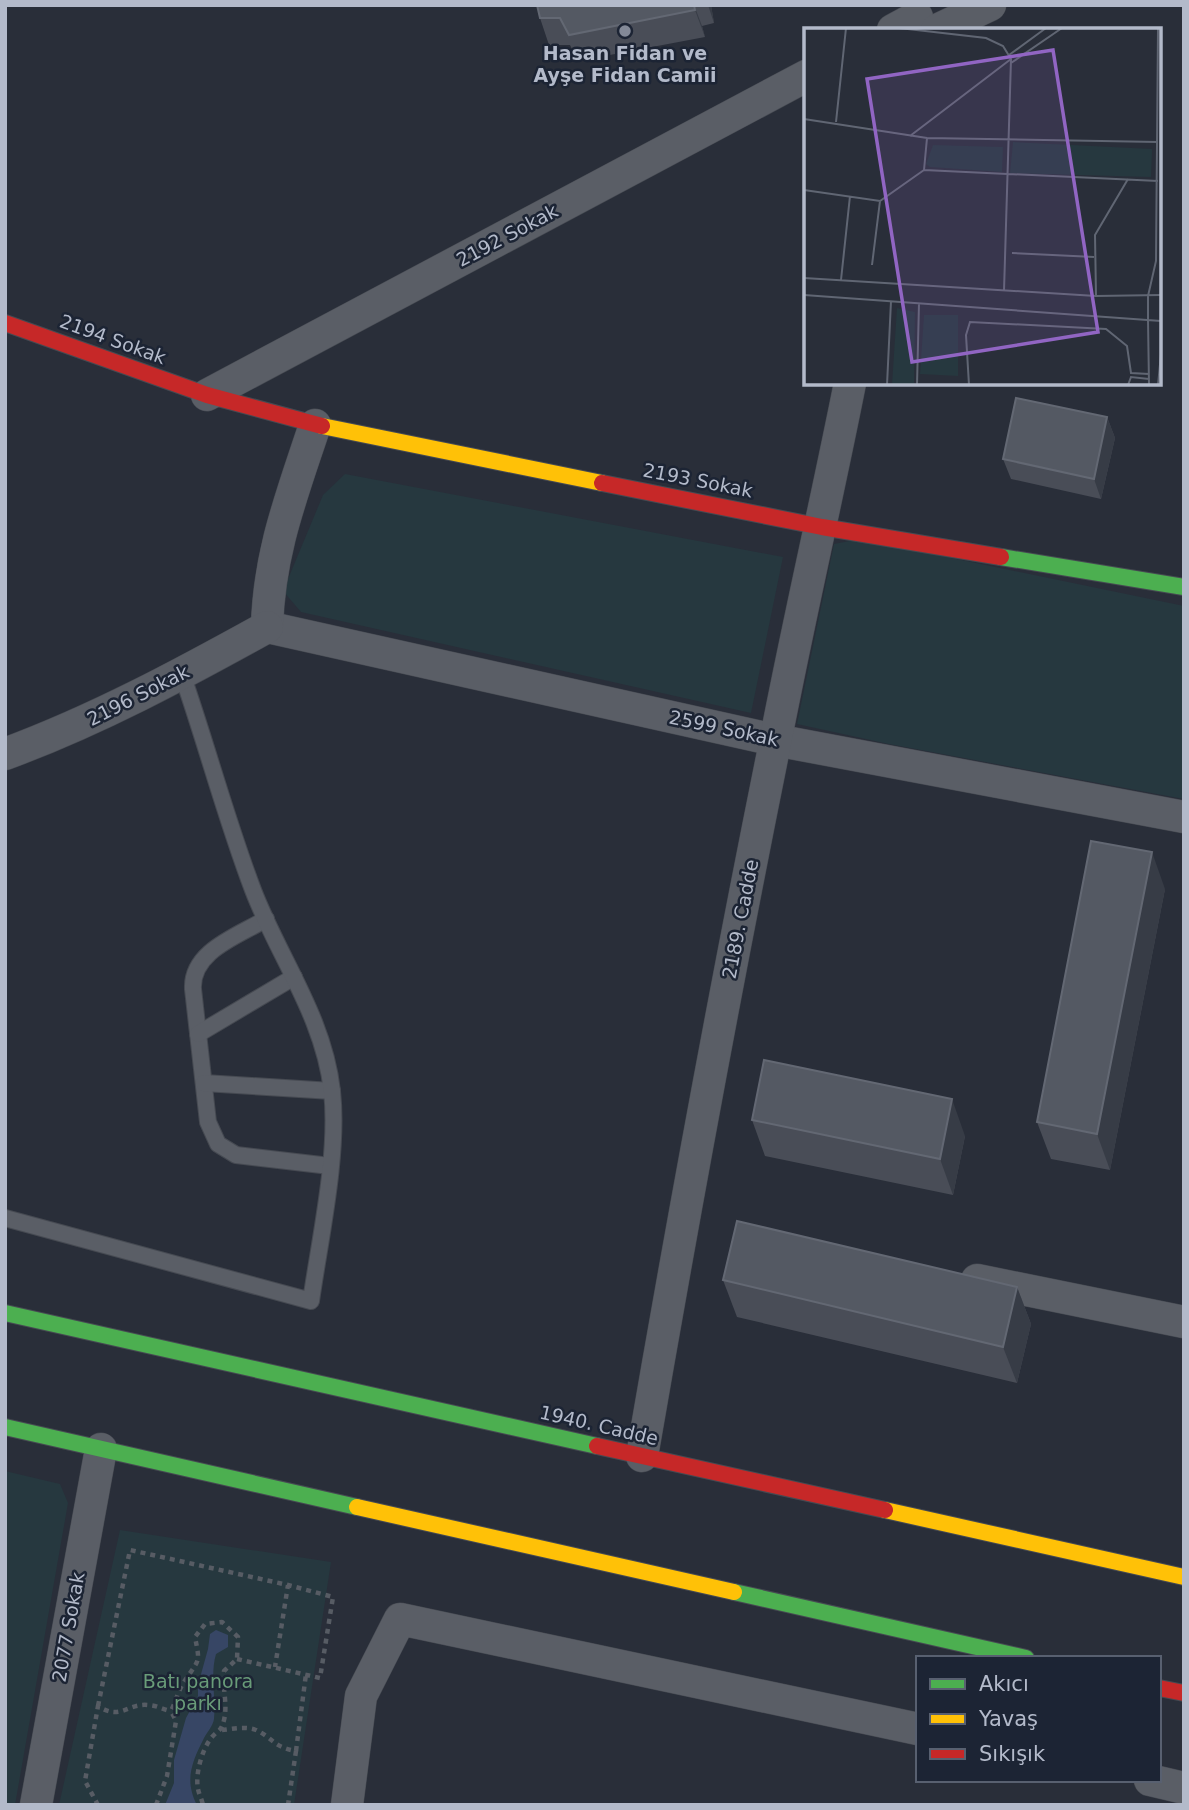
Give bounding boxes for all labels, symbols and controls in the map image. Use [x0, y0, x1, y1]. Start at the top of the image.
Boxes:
marker: Hasan Fidan ve Ayşe Fidan Camii [617, 23, 633, 39]
inset map [804, 28, 1161, 385]
place label: Hasan Fidan ve Ayşe Fidan Camii [534, 42, 716, 86]
street label: 2192 Sokak [453, 199, 561, 271]
street label: 2194 Sokak [57, 310, 169, 368]
street label: 2193 Sokak [641, 459, 755, 501]
street label: 2196 Sokak [83, 660, 193, 730]
street label: 2599 Sokak [667, 706, 781, 750]
street label: 2189. Cadde [718, 857, 762, 981]
street label: 1940. Cadde [538, 1401, 660, 1449]
street label: 2077 Sokak [47, 1570, 89, 1684]
legend [916, 1656, 1161, 1782]
park label: Batı panora parkı [143, 1670, 253, 1714]
text: Akıcı [979, 1672, 1029, 1696]
text: Yavaş [978, 1707, 1038, 1731]
text: Sıkışık [979, 1742, 1046, 1766]

